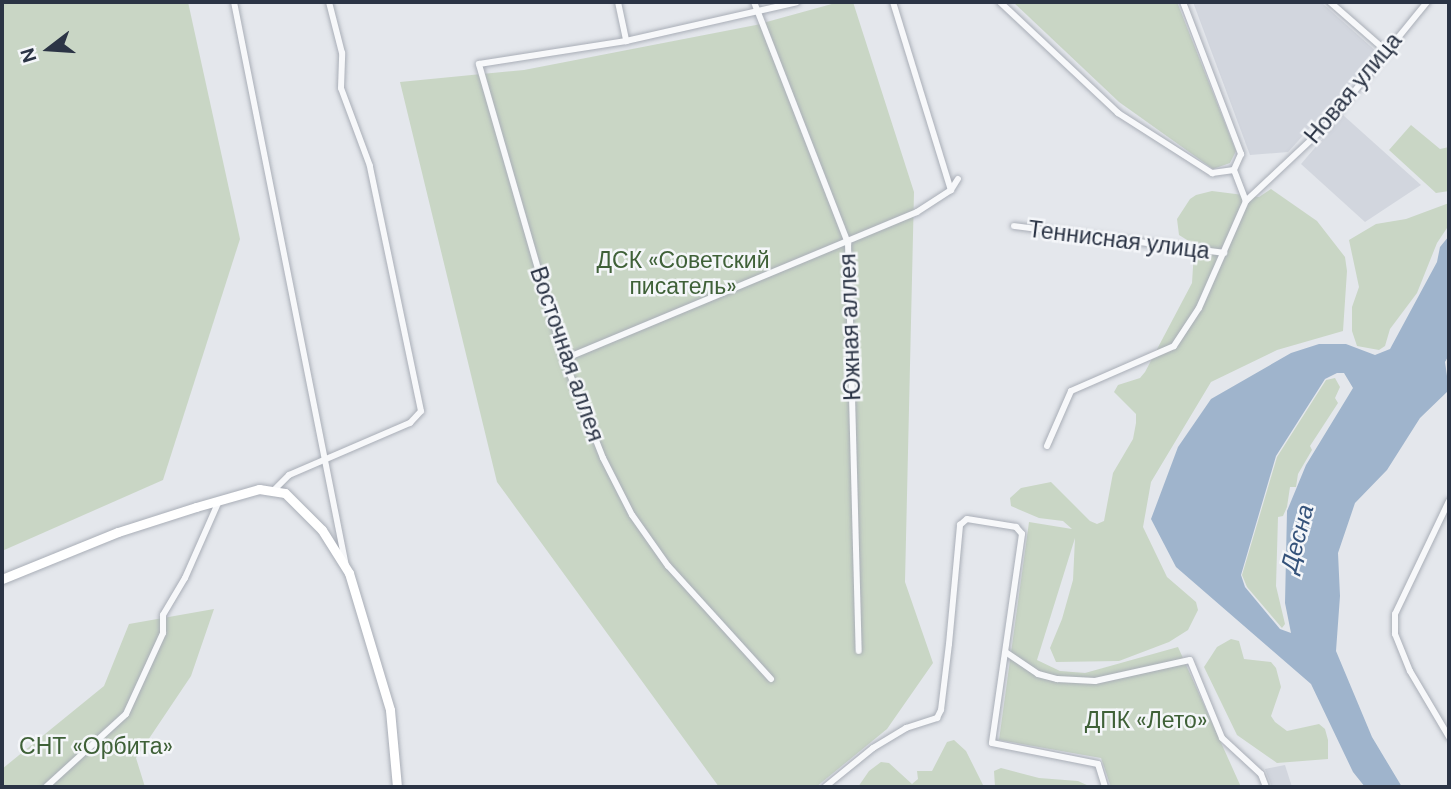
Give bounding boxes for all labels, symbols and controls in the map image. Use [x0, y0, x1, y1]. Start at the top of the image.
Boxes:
north arrow [14, 14, 84, 84]
street label: Новая улица [1299, 27, 1407, 149]
text: N [14, 45, 42, 66]
street label: Теннисная улица [1027, 215, 1211, 265]
park label: ДСК «Советский писатель» [596, 246, 770, 300]
street label: Южная аллея [834, 253, 866, 401]
street label: Восточная аллея [524, 263, 610, 445]
water label: Десна [1274, 501, 1320, 575]
park label: ДПК «Лето» [1085, 706, 1207, 734]
park label: СНТ «Орбита» [19, 732, 173, 760]

